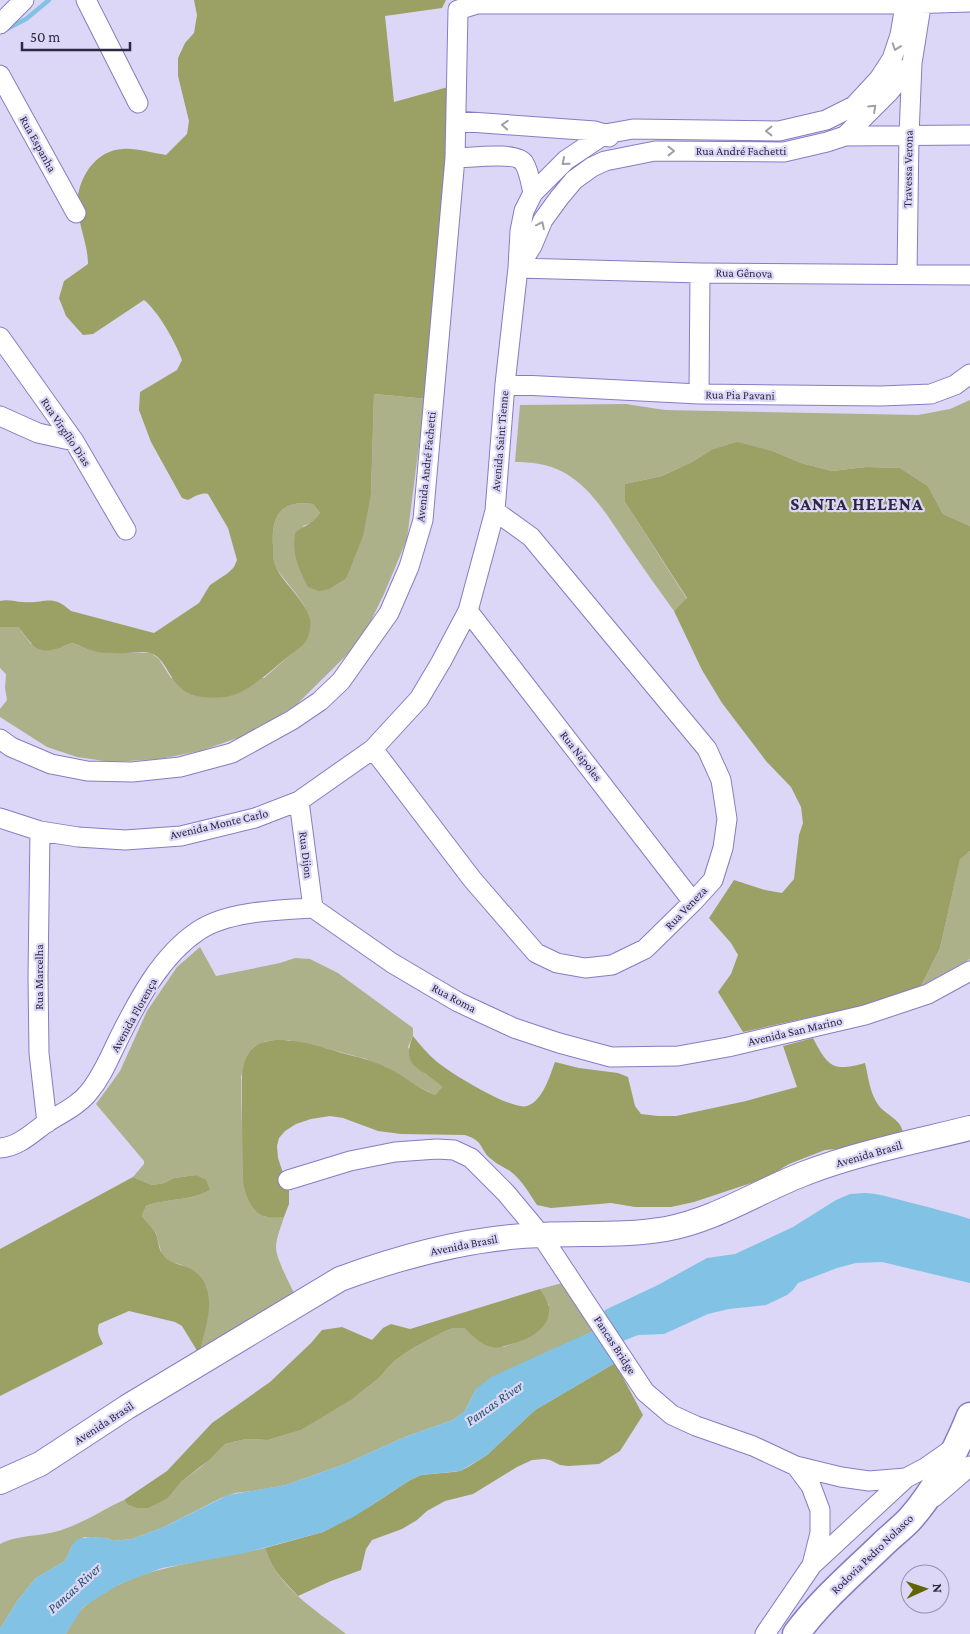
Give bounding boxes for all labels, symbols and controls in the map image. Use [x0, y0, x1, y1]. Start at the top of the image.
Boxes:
scale bar [22, 20, 130, 52]
text: 50 m [30, 29, 60, 45]
one-way arrow [891, 43, 901, 51]
one-way arrow [867, 105, 876, 114]
street label: Rua Espanha [17, 113, 59, 175]
one-way arrow [500, 119, 508, 130]
one-way arrow [764, 126, 772, 136]
street label: Travessa Verona [900, 130, 916, 208]
street label: Rua André Fachetti [696, 144, 786, 158]
one-way arrow [668, 146, 676, 156]
one-way arrow [562, 156, 571, 165]
one-way arrow [535, 221, 545, 230]
street label: Rua Gênova [715, 266, 773, 281]
street label: Rua Pia Pavani [705, 387, 775, 403]
street label: Avenida Saint Tienne [489, 390, 511, 492]
street label: Rua Virgílio Dias [38, 395, 94, 469]
street label: Avenida André Fachetti [413, 411, 439, 523]
district label: SANTA HELENA [790, 494, 924, 514]
street label: Rua Nápoles [557, 728, 605, 784]
street label: Avenida Monte Carlo [168, 806, 270, 842]
street label: Rua Dijon [296, 831, 316, 880]
street label: Rua Veneza [662, 883, 710, 933]
street label: Rua Marcelha [32, 944, 46, 1010]
street label: Avenida Florença [108, 975, 160, 1054]
street label: Rua Roma [429, 980, 479, 1016]
street label: Avenida San Marino [747, 1013, 843, 1049]
street label: Avenida Brasil [834, 1138, 904, 1170]
street label: Avenida Brasil [429, 1232, 499, 1258]
street label: Pancas Bridge [591, 1313, 639, 1377]
water label: Pancas River [462, 1377, 527, 1429]
street label: Avenida Brasil [72, 1399, 136, 1447]
street label: Rodovia Pedro Nolasco [828, 1511, 916, 1597]
water label: Pancas River [44, 1559, 105, 1616]
north arrow [900, 1564, 950, 1614]
text: N [930, 1583, 946, 1594]

